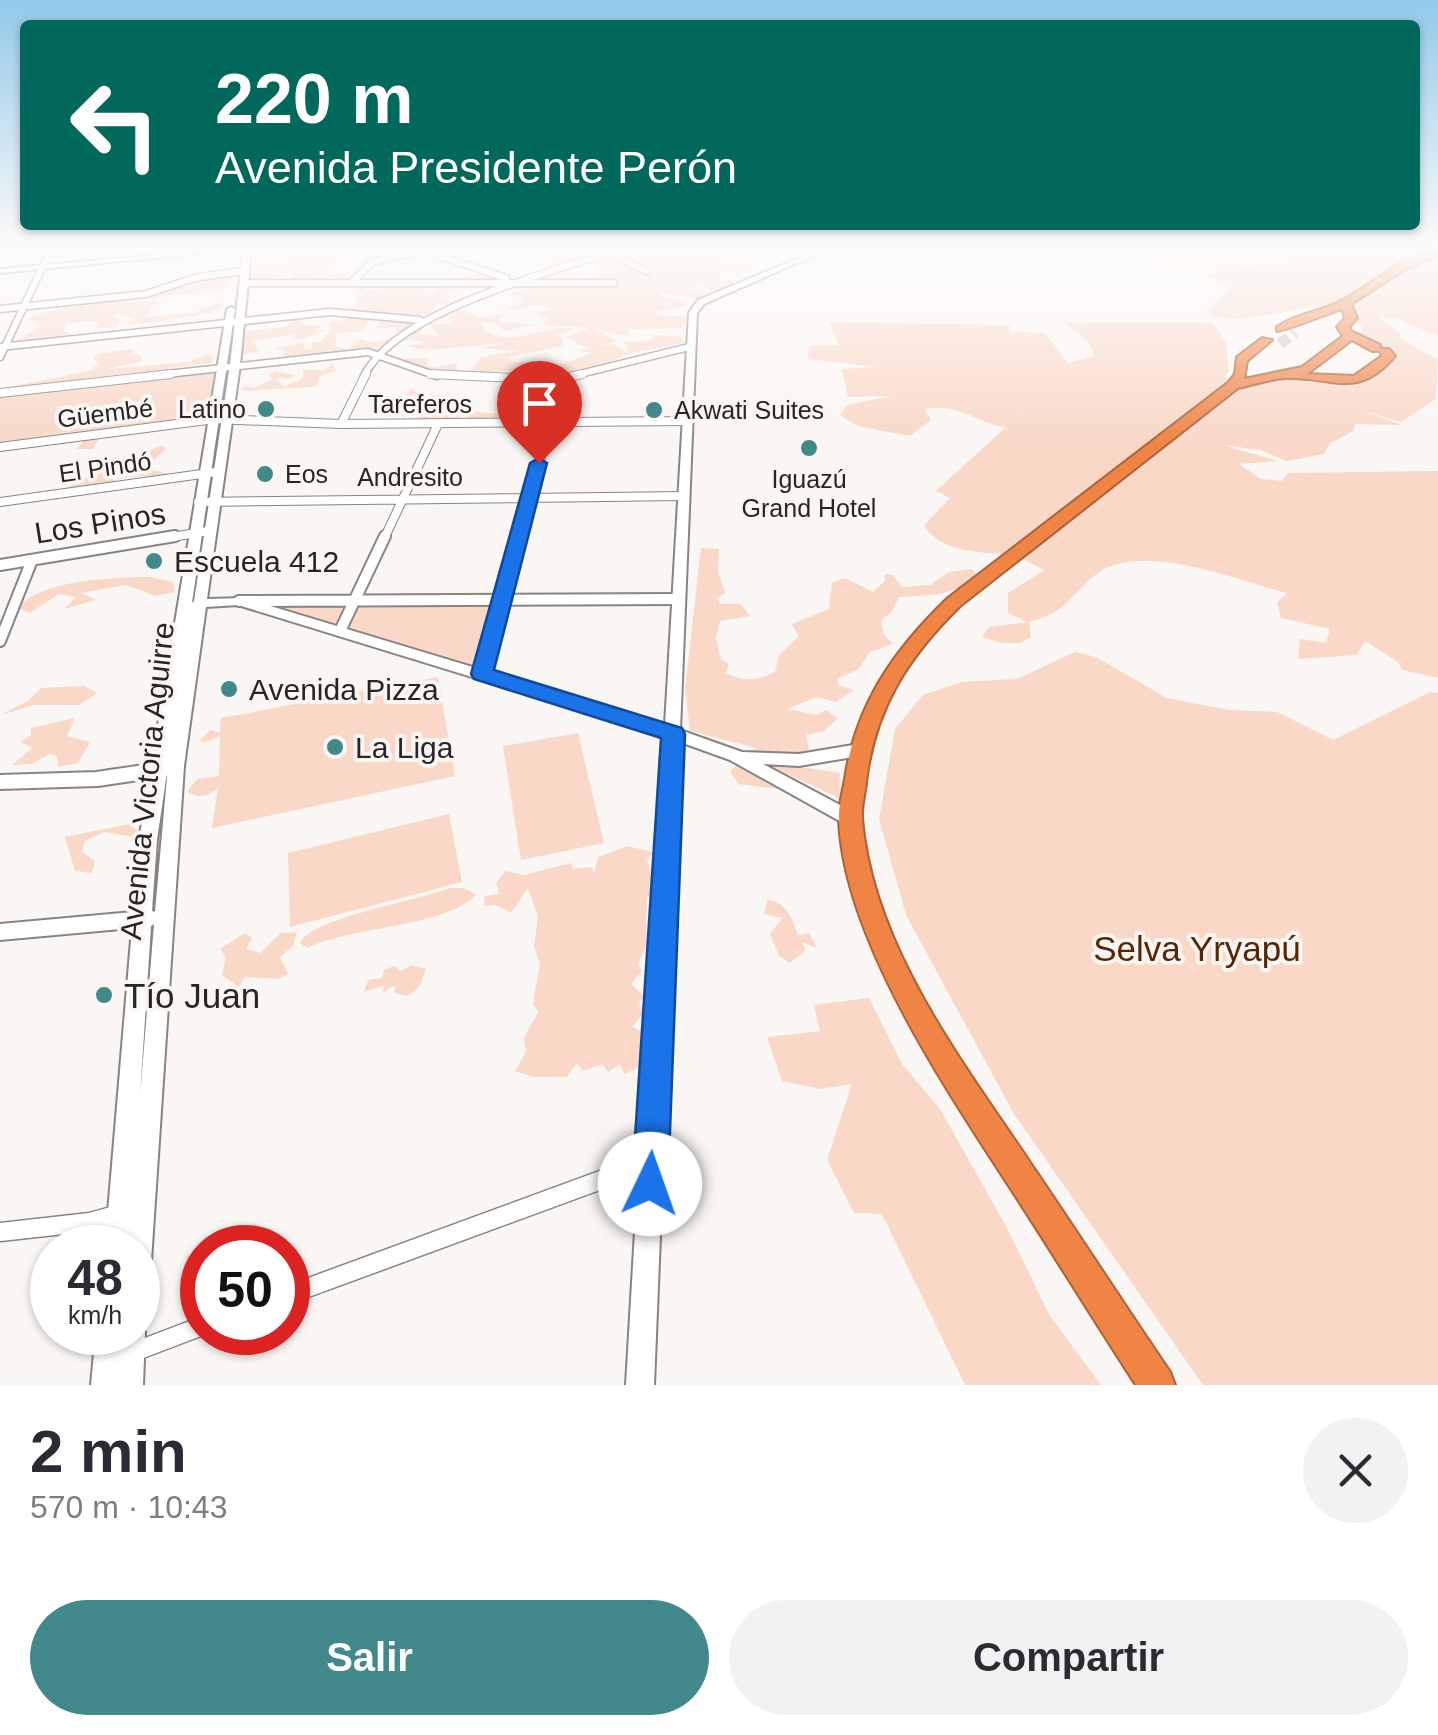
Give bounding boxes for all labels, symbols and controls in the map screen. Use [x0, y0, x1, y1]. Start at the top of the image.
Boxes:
icon: left [50, 60, 180, 190]
text: 220 m [215, 60, 413, 138]
text: Avenida Presidente Perón [215, 142, 737, 193]
pin [497, 361, 582, 464]
icon: arrive [512, 376, 567, 431]
street label: Tareferos [368, 390, 472, 418]
street label: Güembé [56, 393, 154, 433]
place label: Latino [178, 395, 246, 423]
place label: Akwati Suites [674, 396, 824, 424]
marker: Latino [255, 398, 277, 420]
marker: Akwati Suites [643, 399, 665, 421]
marker: Iguazú Grand Hotel [798, 437, 820, 459]
street label: El Pindó [57, 447, 153, 487]
place label: Eos [285, 460, 328, 488]
marker: Eos [254, 463, 276, 485]
street label: Andresito [357, 463, 463, 491]
place label: Iguazú Grand Hotel [742, 465, 876, 522]
street label: Los Pinos [32, 496, 168, 550]
place label: Escuela 412 [174, 545, 339, 578]
marker: Escuela 412 [143, 550, 165, 572]
street label: Avenida Victoria Aguirre [114, 621, 180, 941]
place label: Avenida Pizza [249, 673, 439, 706]
marker: Avenida Pizza [218, 678, 240, 700]
place label: La Liga [355, 731, 454, 764]
marker: La Liga [324, 736, 346, 758]
park label: Selva Yryapú [1093, 929, 1301, 968]
place label: Tío Juan [124, 976, 260, 1015]
marker: Tío Juan [93, 984, 115, 1006]
position arrow [598, 1132, 702, 1236]
speed limit sign: 50 [180, 1225, 310, 1355]
text: 48 [67, 1250, 123, 1306]
text: km/h [68, 1301, 122, 1329]
text: 2 min [30, 1418, 187, 1485]
button: close [1303, 1418, 1408, 1523]
text: 570 m · 10:43 [30, 1489, 227, 1525]
button: Salir [30, 1600, 709, 1715]
button: Compartir [729, 1600, 1408, 1715]

